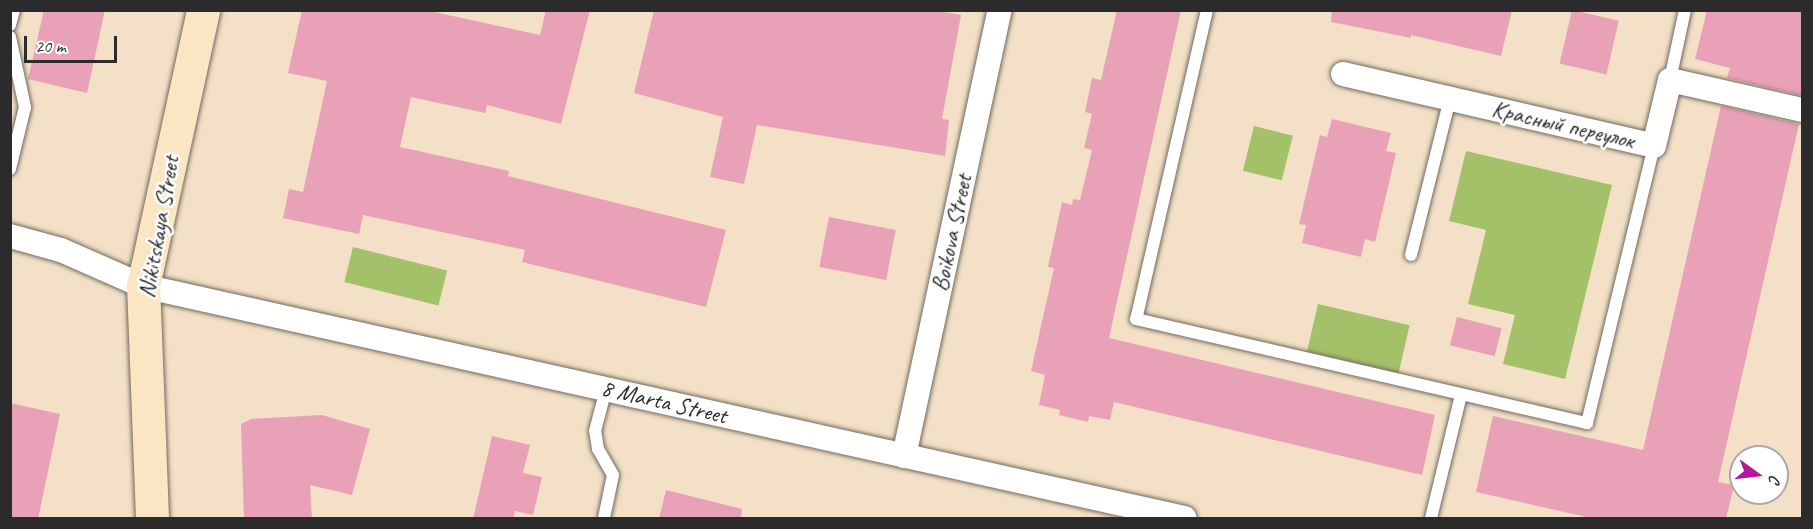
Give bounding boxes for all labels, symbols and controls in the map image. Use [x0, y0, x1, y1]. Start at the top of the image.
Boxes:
scale bar [27, 24, 120, 62]
text: 20 m [35, 35, 66, 57]
street label: Красный переулок [1489, 95, 1637, 155]
street label: Nikitskaya Street [132, 154, 186, 300]
street label: Boikova Street [926, 172, 978, 294]
street label: 8 Marta Street [598, 373, 730, 431]
north arrow [1729, 445, 1789, 505]
text: С [1764, 473, 1785, 486]

